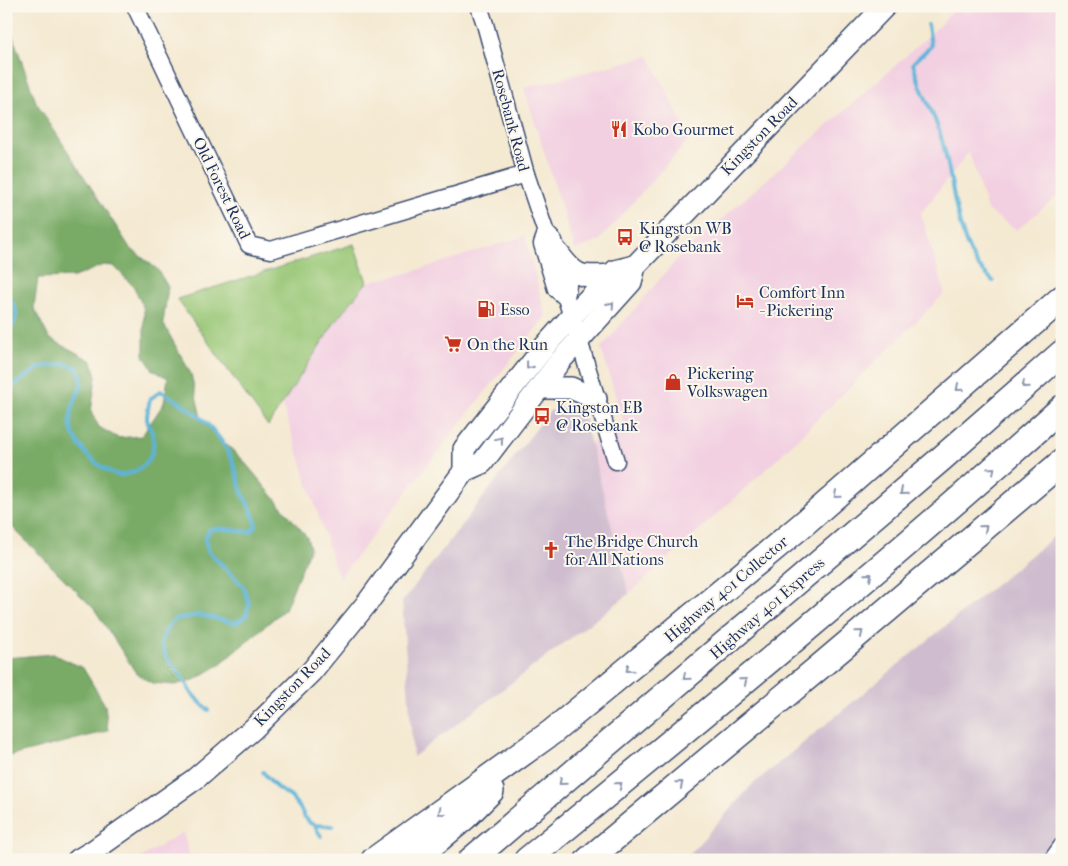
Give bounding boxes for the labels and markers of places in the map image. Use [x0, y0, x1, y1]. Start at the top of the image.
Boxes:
restaurant icon: Kobo Gourmet [609, 119, 629, 139]
place label: Kobo Gourmet [633, 120, 735, 139]
place label: Kingston WB @ Rosebank [639, 219, 732, 256]
bus stop icon: Kingston WB @ Rosebank [615, 227, 635, 247]
place label: Comfort Inn - Pickering [759, 283, 846, 320]
hotel icon: Comfort Inn - Pickering [735, 291, 755, 311]
fuel station icon: Esso [476, 299, 496, 319]
place label: Esso [500, 300, 530, 319]
supermarket icon: On the Run [443, 334, 463, 354]
place label: On the Run [467, 335, 549, 354]
place label: Pickering Volkswagen [686, 364, 769, 401]
shop icon: Pickering Volkswagen [663, 372, 683, 392]
place label: Kingston EB @ Rosebank [556, 398, 643, 435]
bus stop icon: Kingston EB @ Rosebank [532, 406, 552, 426]
place label: The Bridge Church for All Nations [565, 532, 698, 569]
church icon: The Bridge Church for All Nations [541, 540, 561, 560]

